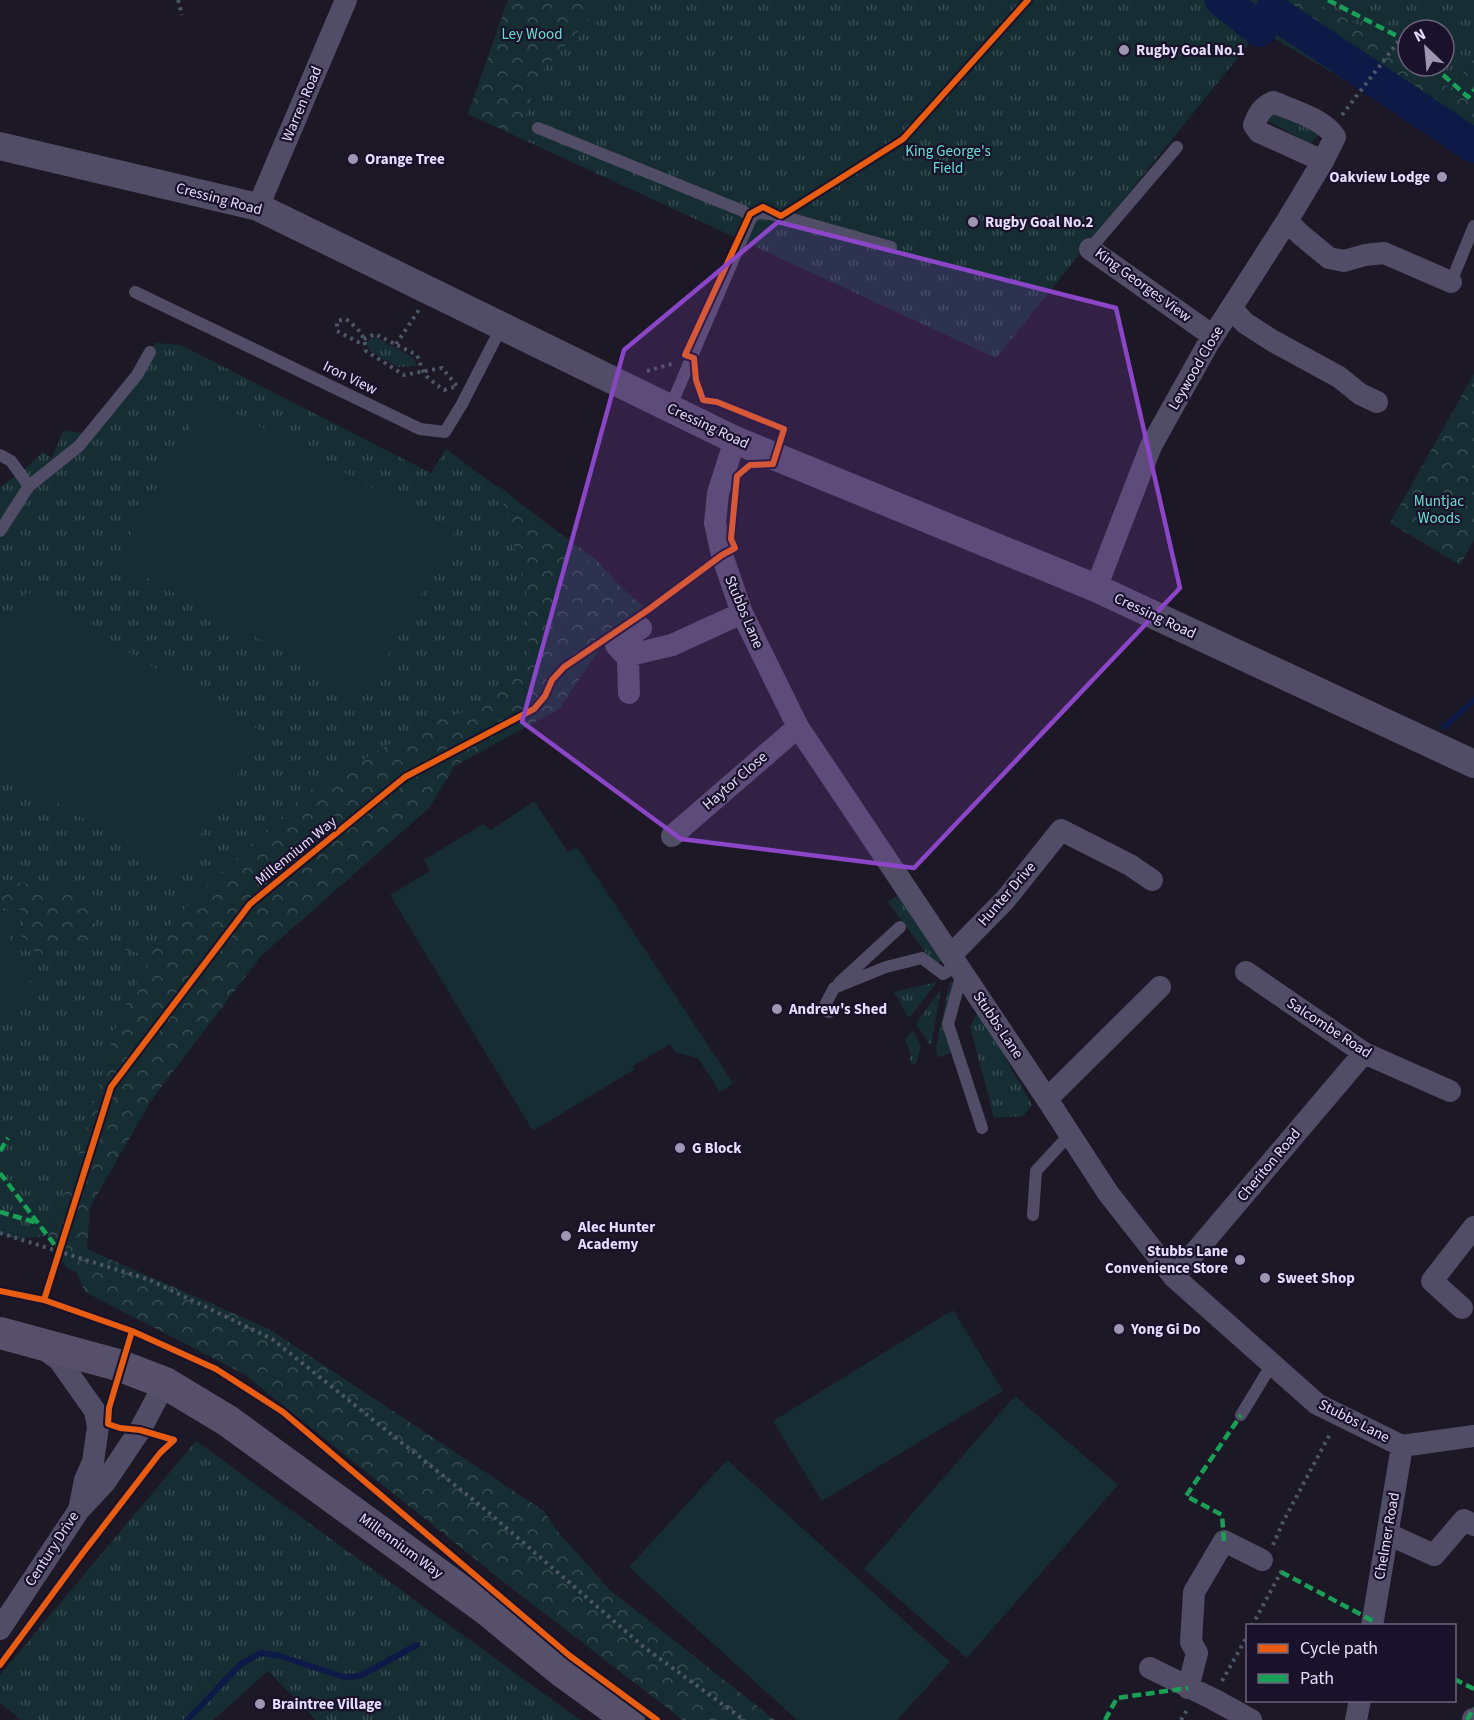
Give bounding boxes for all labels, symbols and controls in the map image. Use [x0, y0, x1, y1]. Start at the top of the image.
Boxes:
north arrow [1396, 18, 1456, 78]
text: N [1410, 23, 1429, 48]
park label: Ley Wood [501, 24, 563, 45]
place label: Rugby Goal No.1 [1136, 40, 1245, 61]
marker: Rugby Goal No.1 [1117, 43, 1131, 57]
street label: Warren Road [277, 63, 327, 145]
park label: King George's Field [905, 141, 991, 179]
place label: Orange Tree [365, 149, 445, 170]
marker: Orange Tree [346, 152, 360, 166]
place label: Oakview Lodge [1329, 167, 1430, 188]
marker: Oakview Lodge [1435, 170, 1449, 184]
street label: Cressing Road [174, 177, 264, 221]
place label: Rugby Goal No.2 [985, 212, 1094, 233]
marker: Rugby Goal No.2 [966, 215, 980, 229]
street label: King Georges View [1090, 243, 1196, 327]
street label: Leywood Close [1163, 322, 1229, 414]
street label: Iron View [319, 356, 381, 400]
street label: Cressing Road [664, 398, 752, 454]
park label: Muntjac Woods [1414, 491, 1464, 529]
street label: Stubbs Lane [719, 572, 769, 652]
street label: Cressing Road [1111, 588, 1199, 644]
street label: Haytor Close [698, 747, 772, 815]
street label: Millennium Way [251, 812, 341, 890]
street label: Hunter Drive [973, 857, 1041, 931]
street label: Stubbs Lane [968, 987, 1028, 1063]
street label: Salcombe Road [1282, 993, 1376, 1063]
place label: Andrew's Shed [788, 999, 887, 1020]
marker: Andrew's Shed [770, 1002, 784, 1016]
street label: Cheriton Road [1232, 1124, 1306, 1206]
place label: G Block [692, 1138, 742, 1159]
marker: G Block [673, 1141, 687, 1155]
place label: Alec Hunter Academy [577, 1217, 655, 1255]
marker: Alec Hunter Academy [559, 1229, 573, 1243]
place label: Stubbs Lane Convenience Store [1105, 1241, 1228, 1279]
marker: Stubbs Lane Convenience Store [1233, 1253, 1247, 1267]
place label: Sweet Shop [1277, 1268, 1355, 1289]
marker: Sweet Shop [1258, 1271, 1272, 1285]
place label: Yong Gi Do [1130, 1319, 1201, 1340]
marker: Yong Gi Do [1112, 1322, 1126, 1336]
street label: Stubbs Lane [1315, 1394, 1393, 1448]
street label: Chelmer Road [1369, 1491, 1405, 1581]
street label: Century Drive [20, 1507, 84, 1591]
street label: Millennium Way [355, 1508, 447, 1584]
legend [1246, 1624, 1456, 1702]
text: Cycle path [1300, 1636, 1378, 1661]
text: Path [1300, 1666, 1334, 1691]
place label: Braintree Village [272, 1694, 382, 1715]
marker: Braintree Village [253, 1697, 267, 1711]

